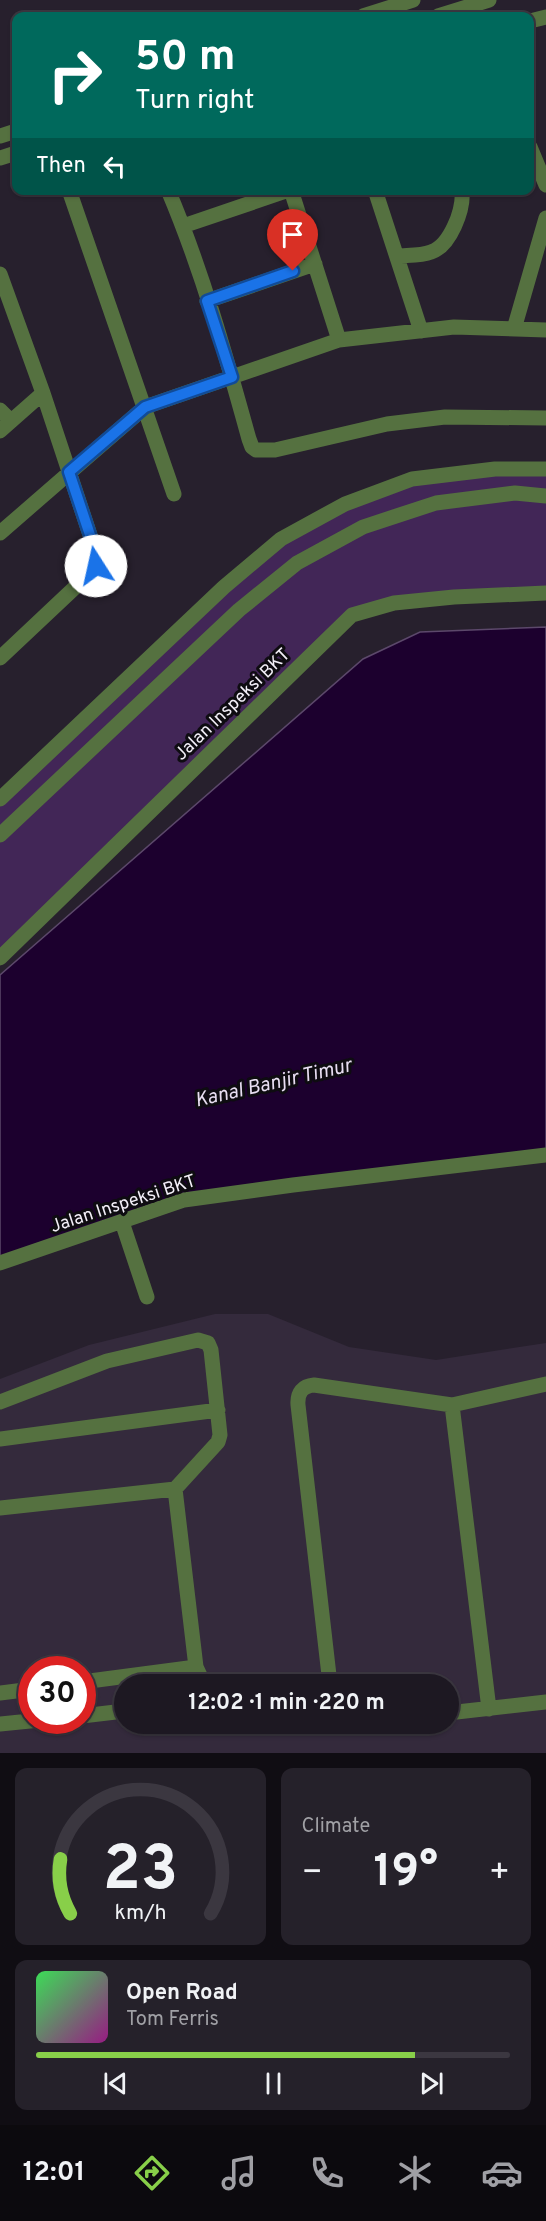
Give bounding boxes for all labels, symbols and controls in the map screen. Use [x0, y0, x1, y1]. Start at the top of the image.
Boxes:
text: 50 m [135, 32, 236, 85]
icon: right [36, 36, 114, 114]
text: Turn right [135, 84, 254, 118]
icon: left [98, 150, 131, 183]
text: Then [36, 153, 86, 180]
pin [267, 209, 318, 271]
icon: arrive [276, 218, 309, 251]
position arrow [64, 534, 128, 598]
street label: Jalan Inspeksi BKT [170, 644, 296, 766]
water label: Kanal Banjir Timur [192, 1053, 356, 1115]
street label: Jalan Inspeksi BKT [48, 1170, 199, 1239]
speed limit sign: 30 [18, 1656, 96, 1734]
text: 12:02 · 1 min · 220 m [188, 1690, 385, 1717]
text: Climate [302, 1814, 370, 1840]
text: 23 [102, 1833, 178, 1912]
text: 19° [374, 1845, 438, 1902]
text: − [302, 1853, 323, 1895]
text: + [489, 1853, 510, 1895]
text: km/h [114, 1900, 166, 1927]
text: Open Road [126, 1980, 238, 2007]
text: Tom Ferris [126, 2007, 219, 2033]
icon: previous [99, 2067, 132, 2100]
icon: pause [257, 2067, 290, 2100]
icon: next [415, 2067, 448, 2100]
icon: directions [131, 2152, 173, 2194]
icon: music [218, 2152, 260, 2194]
icon: phone [306, 2152, 348, 2194]
icon: climate [394, 2152, 436, 2194]
icon: car [481, 2152, 523, 2194]
text: 12:01 [23, 2156, 85, 2190]

